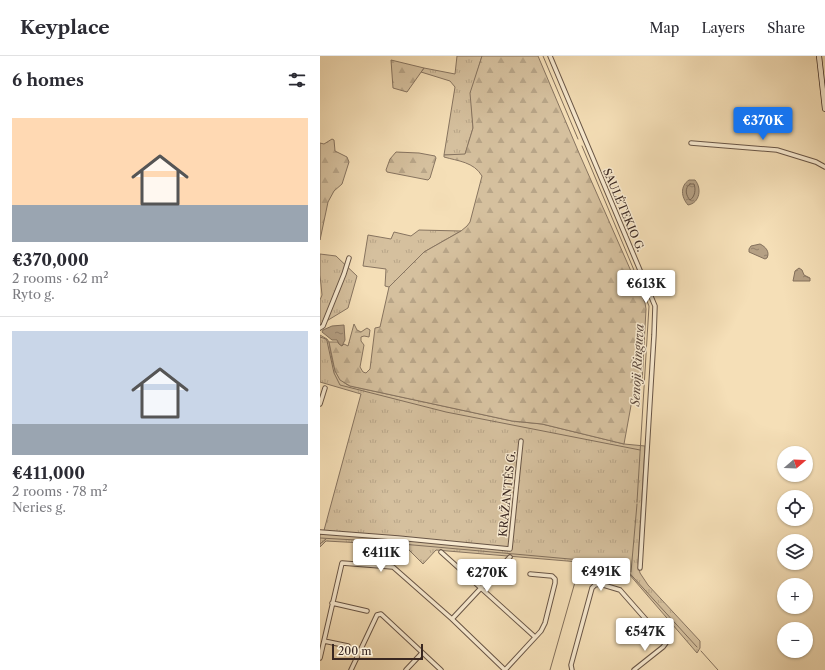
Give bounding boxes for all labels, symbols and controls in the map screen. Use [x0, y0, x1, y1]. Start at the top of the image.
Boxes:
text: Keyplace [20, 16, 110, 39]
text: Map [649, 19, 679, 37]
text: Layers [701, 19, 745, 37]
text: Share [767, 19, 805, 37]
icon: filters [286, 69, 308, 91]
text: 6 homes [12, 70, 84, 90]
pin: €370K [735, 107, 791, 141]
text: €370K [742, 112, 784, 128]
icon: home [124, 144, 196, 216]
street label: SAULĖTEKIO G. [600, 166, 649, 254]
text: €370,000 [12, 250, 89, 270]
text: 2 rooms · 62 m² [12, 270, 109, 286]
pin: €613K [618, 270, 674, 304]
text: €613K [626, 275, 666, 291]
text: Ryto g. [12, 286, 55, 302]
water label: Senoji Ringuva [627, 323, 647, 408]
icon: home [124, 357, 196, 429]
north arrow [777, 446, 813, 482]
map controls [777, 446, 813, 658]
street label: KRAŽANTĖS G. [495, 450, 518, 538]
text: €411,000 [12, 463, 85, 483]
text: 2 rooms · 78 m² [12, 483, 108, 499]
button: locate [777, 490, 813, 526]
text: Neries g. [12, 499, 66, 515]
button: layers [777, 534, 813, 570]
pin: €411K [353, 539, 409, 573]
text: €411K [362, 544, 400, 560]
pin: €491K [573, 558, 629, 592]
pin: €270K [459, 559, 515, 593]
text: €491K [581, 563, 621, 579]
text: €270K [466, 564, 508, 580]
button: + [777, 578, 813, 614]
pin: €547K [617, 618, 673, 652]
button: − [777, 622, 813, 658]
text: €547K [625, 623, 665, 639]
scale bar [332, 642, 423, 661]
text: 200 m [338, 644, 371, 658]

